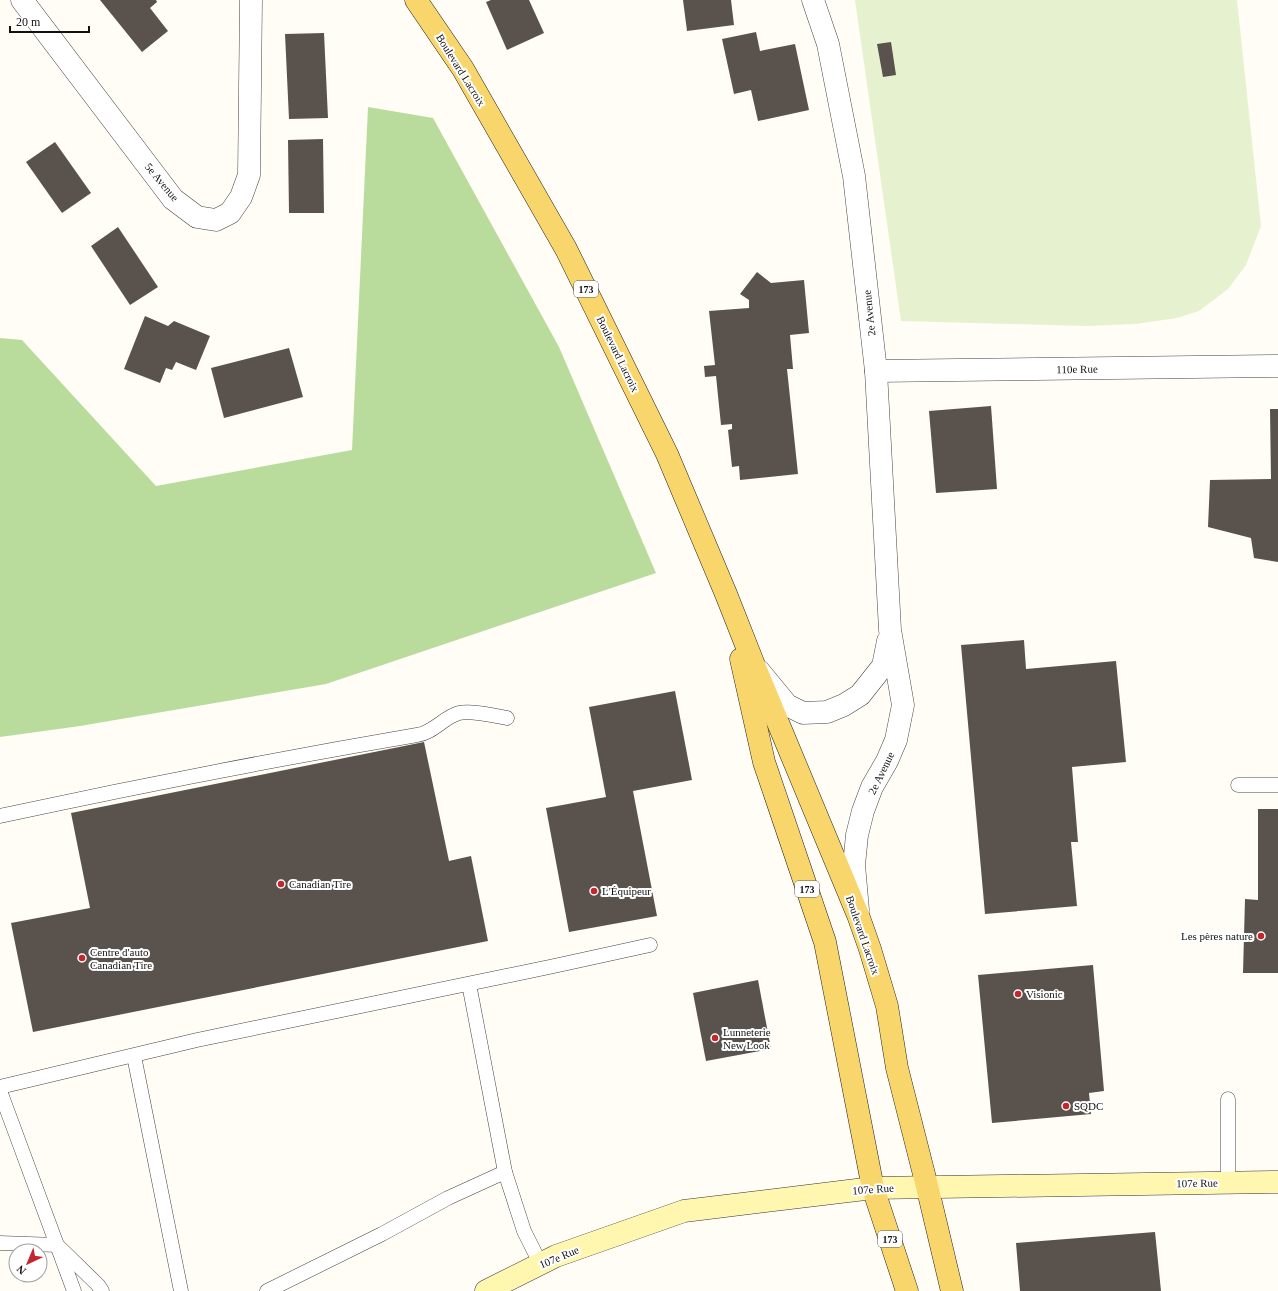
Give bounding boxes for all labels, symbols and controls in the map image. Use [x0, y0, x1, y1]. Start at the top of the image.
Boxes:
scale bar [10, 8, 89, 34]
text: 20 m [16, 15, 41, 29]
street label: Boulevard Lacroix [434, 32, 488, 109]
street label: 5e Avenue [143, 161, 181, 204]
road number: 173 [574, 281, 598, 297]
street label: 2e Avenue [861, 289, 877, 336]
street label: Boulevard Lacroix [594, 314, 642, 394]
street label: 110e Rue [1056, 363, 1098, 375]
street label: 2e Avenue [866, 750, 897, 796]
place label: Canadian Tire [289, 878, 351, 890]
marker: Canadian Tire [276, 879, 286, 889]
road number: 173 [795, 881, 819, 897]
place label: L'Équipeur [602, 885, 651, 897]
marker: L'Équipeur [589, 886, 599, 896]
street label: Boulevard Lacroix [844, 894, 882, 977]
place label: Les pères nature [1181, 930, 1253, 942]
marker: Les pères nature [1256, 931, 1266, 941]
place label: Centre d'auto Canadian Tire [90, 946, 152, 971]
marker: Centre d'auto Canadian Tire [77, 953, 87, 963]
place label: Visionic [1026, 988, 1063, 1000]
marker: Visionic [1013, 989, 1023, 999]
place label: Lunneterie New Look [723, 1026, 771, 1051]
marker: Lunneterie New Look [710, 1033, 720, 1043]
place label: SQDC [1074, 1100, 1103, 1112]
marker: SQDC [1061, 1101, 1071, 1111]
street label: 107e Rue [1176, 1177, 1218, 1189]
street label: 107e Rue [852, 1182, 894, 1196]
road number: 173 [878, 1231, 902, 1247]
north arrow [8, 1243, 48, 1283]
street label: 107e Rue [537, 1243, 581, 1271]
text: N [14, 1263, 28, 1277]

